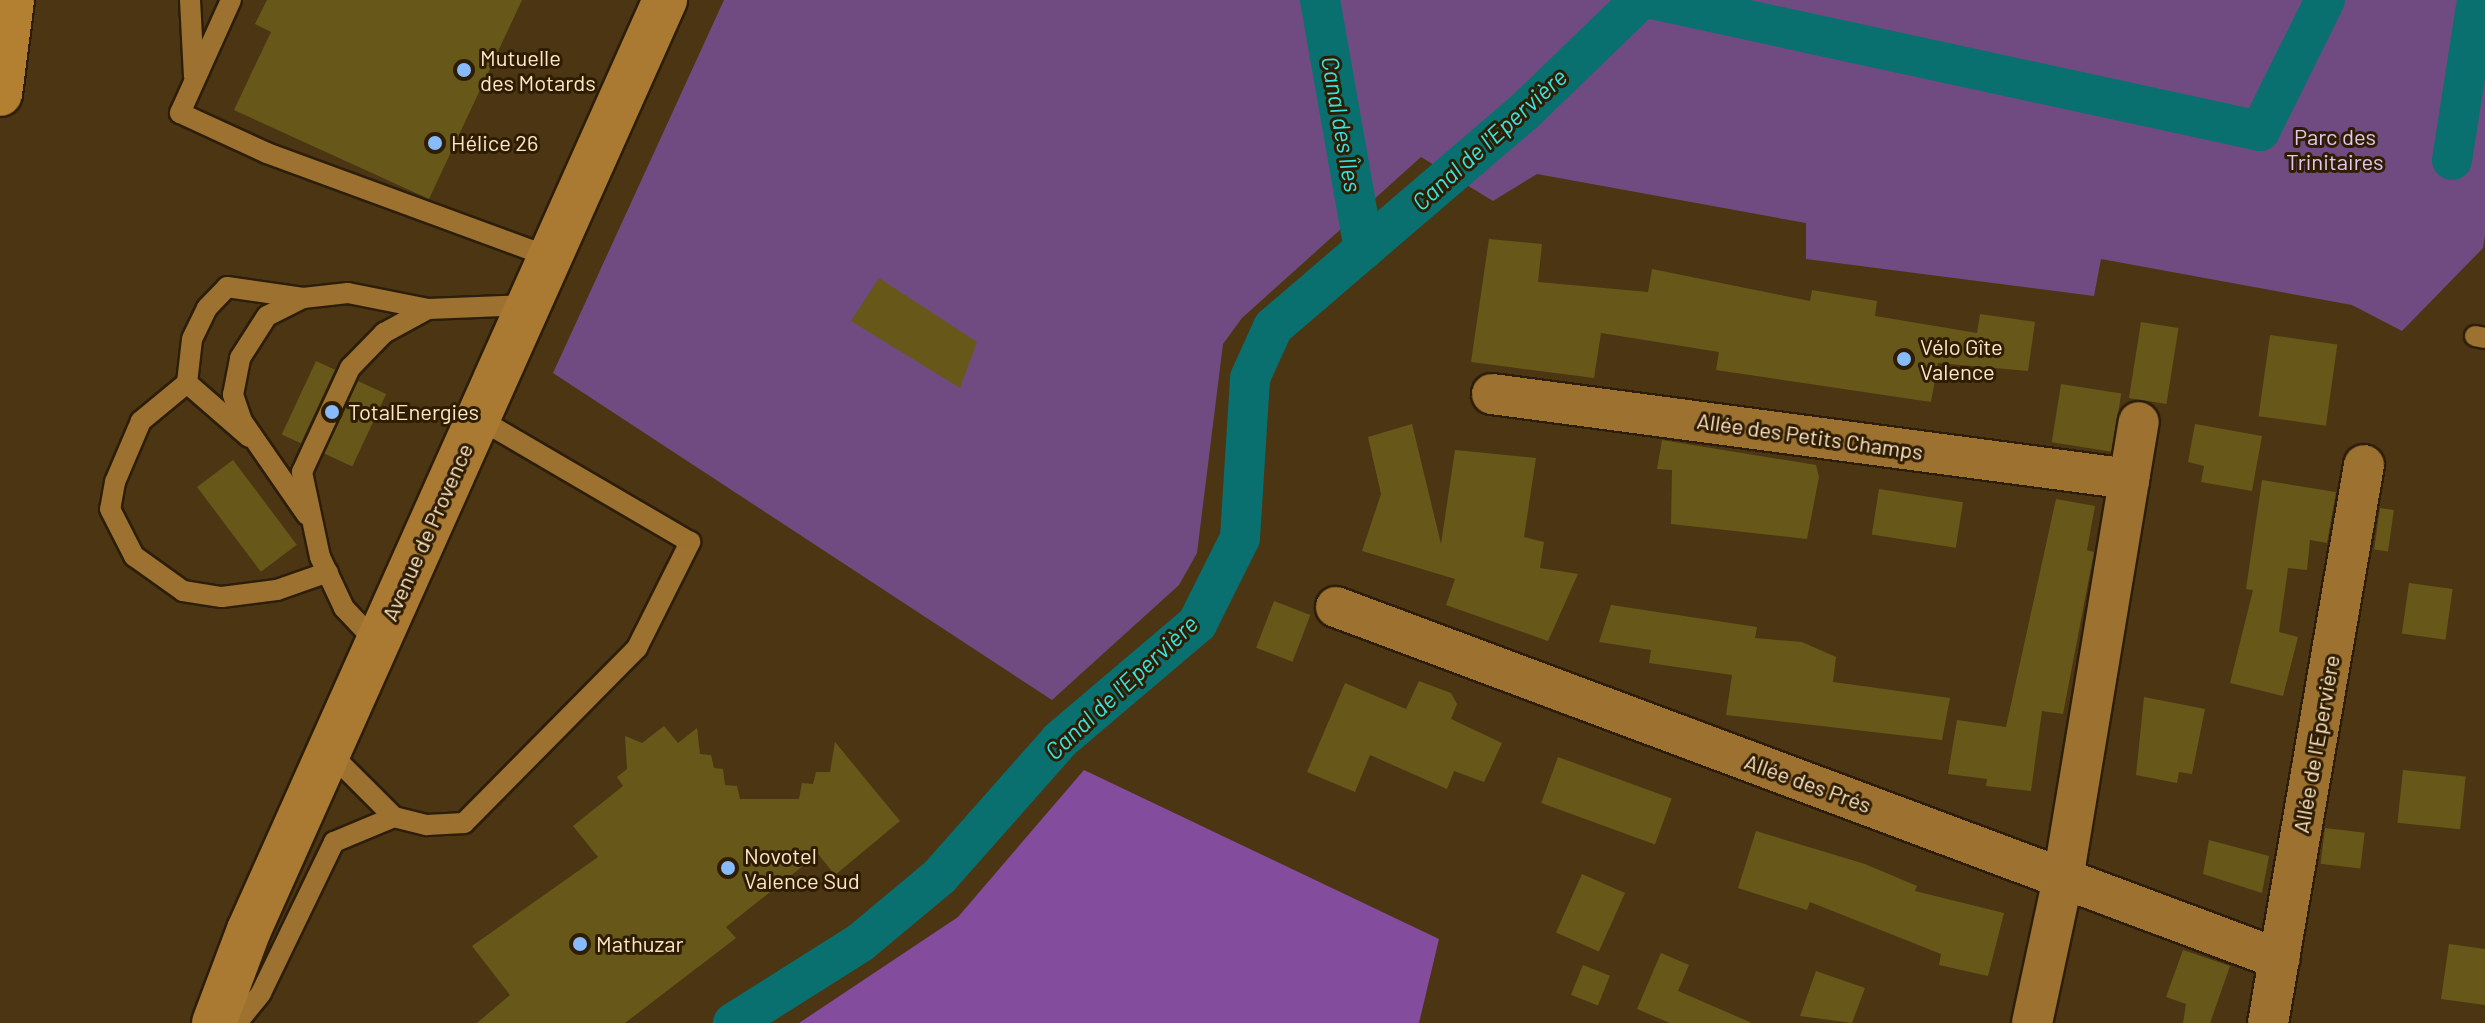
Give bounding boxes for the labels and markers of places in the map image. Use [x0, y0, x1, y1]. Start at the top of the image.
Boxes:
place label: Mutuelle des Motards [480, 44, 596, 96]
marker: Mutuelle des Motards [455, 61, 473, 79]
place label: Hélice 26 [451, 130, 538, 156]
marker: Hélice 26 [426, 134, 444, 152]
place label: Vélo Gîte Valence [1920, 333, 2003, 384]
marker: Vélo Gîte Valence [1895, 350, 1913, 368]
place label: TotalEnergies [348, 399, 479, 425]
marker: TotalEnergies [323, 403, 341, 421]
place label: Novotel Valence Sud [744, 842, 860, 894]
marker: Novotel Valence Sud [719, 859, 737, 877]
place label: Mathuzar [596, 931, 684, 957]
marker: Mathuzar [571, 935, 589, 953]

